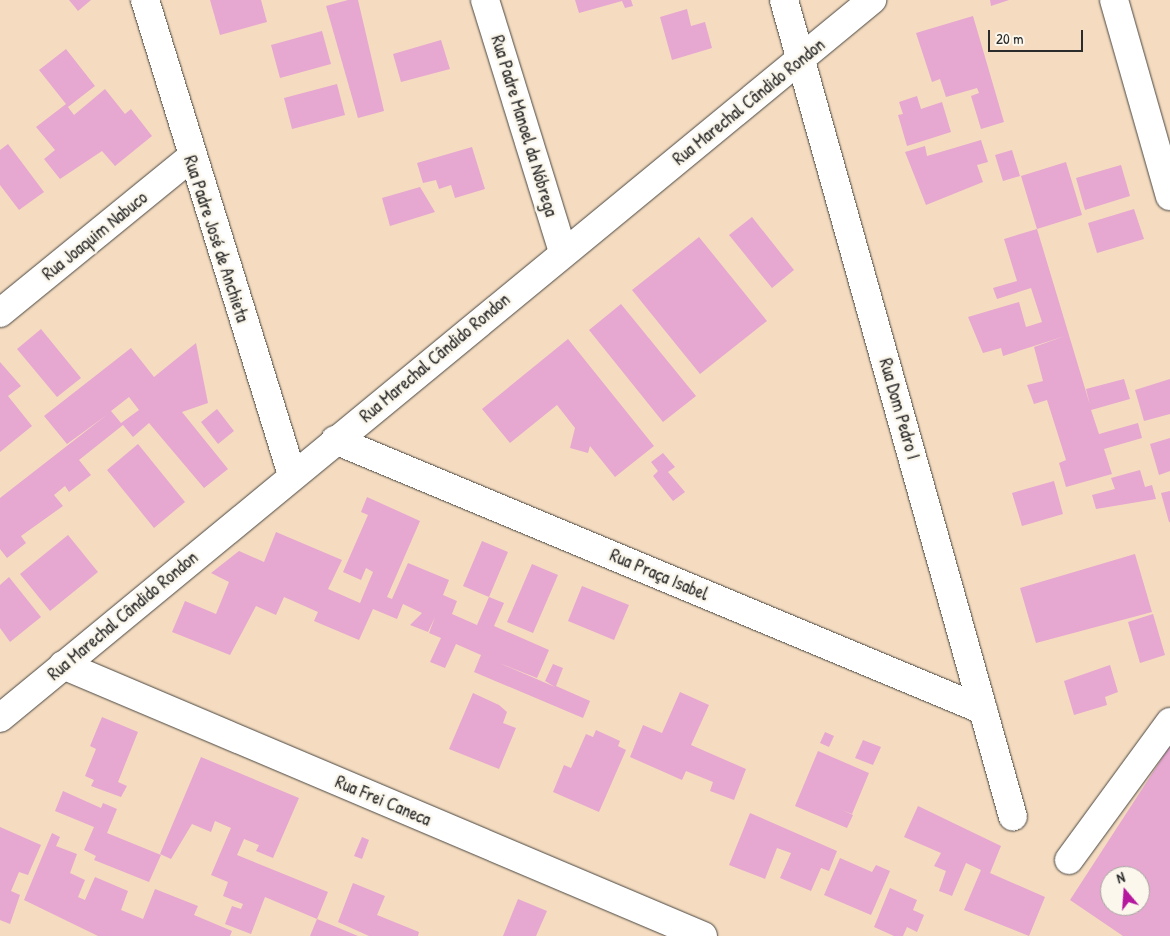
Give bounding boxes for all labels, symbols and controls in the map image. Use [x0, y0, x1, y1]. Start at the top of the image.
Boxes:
scale bar [990, 20, 1085, 52]
text: 20 m [996, 28, 1023, 49]
street label: Rua Padre Manoel da Nóbrega [486, 33, 562, 219]
street label: Rua Marechal Cândido Rondon [669, 34, 829, 170]
street label: Rua Padre José de Anchieta [179, 153, 253, 325]
street label: Rua Joaquim Nabuco [38, 187, 152, 285]
street label: Rua Marechal Cândido Rondon [355, 289, 515, 427]
street label: Rua Dom Pedro I [874, 356, 924, 462]
street label: Rua Praça Isabel [606, 545, 712, 605]
street label: Rua Marechal Cândido Rondon [43, 547, 203, 685]
street label: Rua Frei Caneca [332, 771, 434, 831]
north arrow [1100, 866, 1150, 916]
text: N [1114, 867, 1127, 887]

